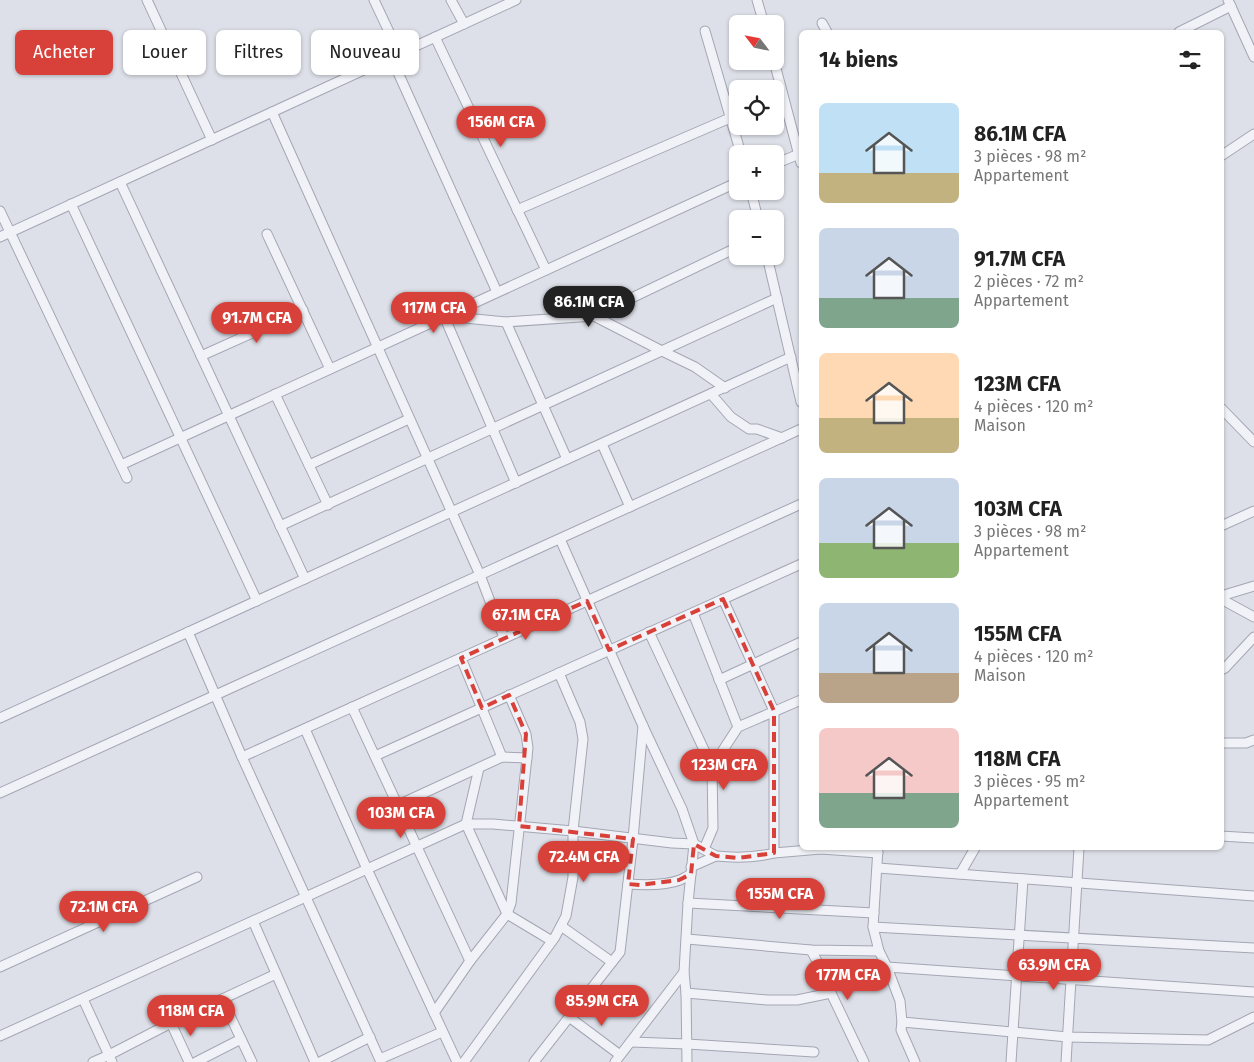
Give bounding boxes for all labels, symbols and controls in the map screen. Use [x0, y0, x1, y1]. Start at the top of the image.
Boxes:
north arrow [729, 15, 784, 70]
map controls [729, 15, 784, 265]
chip: Acheter [15, 30, 113, 75]
chip: Louer [123, 30, 206, 75]
chip: Filtres [216, 30, 301, 75]
chip: Nouveau [311, 30, 419, 75]
icon: filters [1176, 46, 1204, 74]
text: 14 biens [819, 47, 898, 73]
button: locate [729, 80, 784, 135]
pin: 156M CFA [449, 106, 553, 148]
text: 156M CFA [467, 112, 535, 131]
text: 86.1M CFA [974, 121, 1066, 147]
icon: home [859, 123, 919, 183]
button: + [729, 145, 784, 200]
text: 3 pièces · 98 m² [974, 147, 1086, 166]
text: Appartement [974, 166, 1069, 185]
button: − [729, 210, 784, 265]
text: 91.7M CFA [974, 246, 1065, 272]
icon: home [859, 248, 919, 308]
text: 2 pièces · 72 m² [974, 272, 1084, 291]
pin: 86.1M CFA [532, 286, 646, 328]
text: Appartement [974, 291, 1069, 310]
pin: 117M CFA [382, 292, 486, 334]
text: 86.1M CFA [554, 292, 624, 311]
text: 117M CFA [402, 298, 466, 317]
pin: 91.7M CFA [200, 302, 314, 344]
text: 91.7M CFA [222, 308, 292, 327]
text: 123M CFA [974, 371, 1061, 397]
icon: home [859, 373, 919, 433]
text: 4 pièces · 120 m² [974, 397, 1093, 416]
text: Maison [974, 416, 1026, 435]
text: 103M CFA [974, 496, 1062, 522]
icon: home [859, 498, 919, 558]
text: 3 pièces · 98 m² [974, 522, 1086, 541]
text: Appartement [974, 541, 1069, 560]
pin: 67.1M CFA [469, 598, 583, 641]
text: 67.1M CFA [492, 605, 560, 624]
text: 155M CFA [974, 621, 1061, 647]
icon: home [859, 623, 919, 683]
text: 4 pièces · 120 m² [974, 647, 1093, 666]
text: Maison [974, 666, 1026, 685]
text: 118M CFA [974, 746, 1060, 772]
pin: 123M CFA [672, 748, 776, 791]
icon: home [859, 748, 919, 808]
text: 123M CFA [691, 755, 757, 774]
text: 3 pièces · 95 m² [974, 772, 1086, 791]
text: Appartement [974, 791, 1069, 810]
pin: 103M CFA [349, 796, 453, 839]
text: 103M CFA [368, 803, 434, 822]
pin: 72.4M CFA [527, 840, 641, 883]
text: 72.4M CFA [549, 847, 619, 866]
pin: 155M CFA [728, 878, 832, 920]
text: 155M CFA [747, 884, 813, 903]
pin: 72.1M CFA [47, 890, 161, 933]
text: 72.1M CFA [70, 897, 138, 916]
pin: 63.9M CFA [997, 948, 1111, 991]
text: 63.9M CFA [1018, 955, 1090, 974]
pin: 177M CFA [796, 958, 900, 1001]
text: 177M CFA [816, 965, 880, 984]
pin: 85.9M CFA [545, 984, 659, 1027]
text: 85.9M CFA [566, 991, 638, 1010]
pin: 118M CFA [139, 994, 243, 1037]
text: 118M CFA [158, 1001, 224, 1020]

